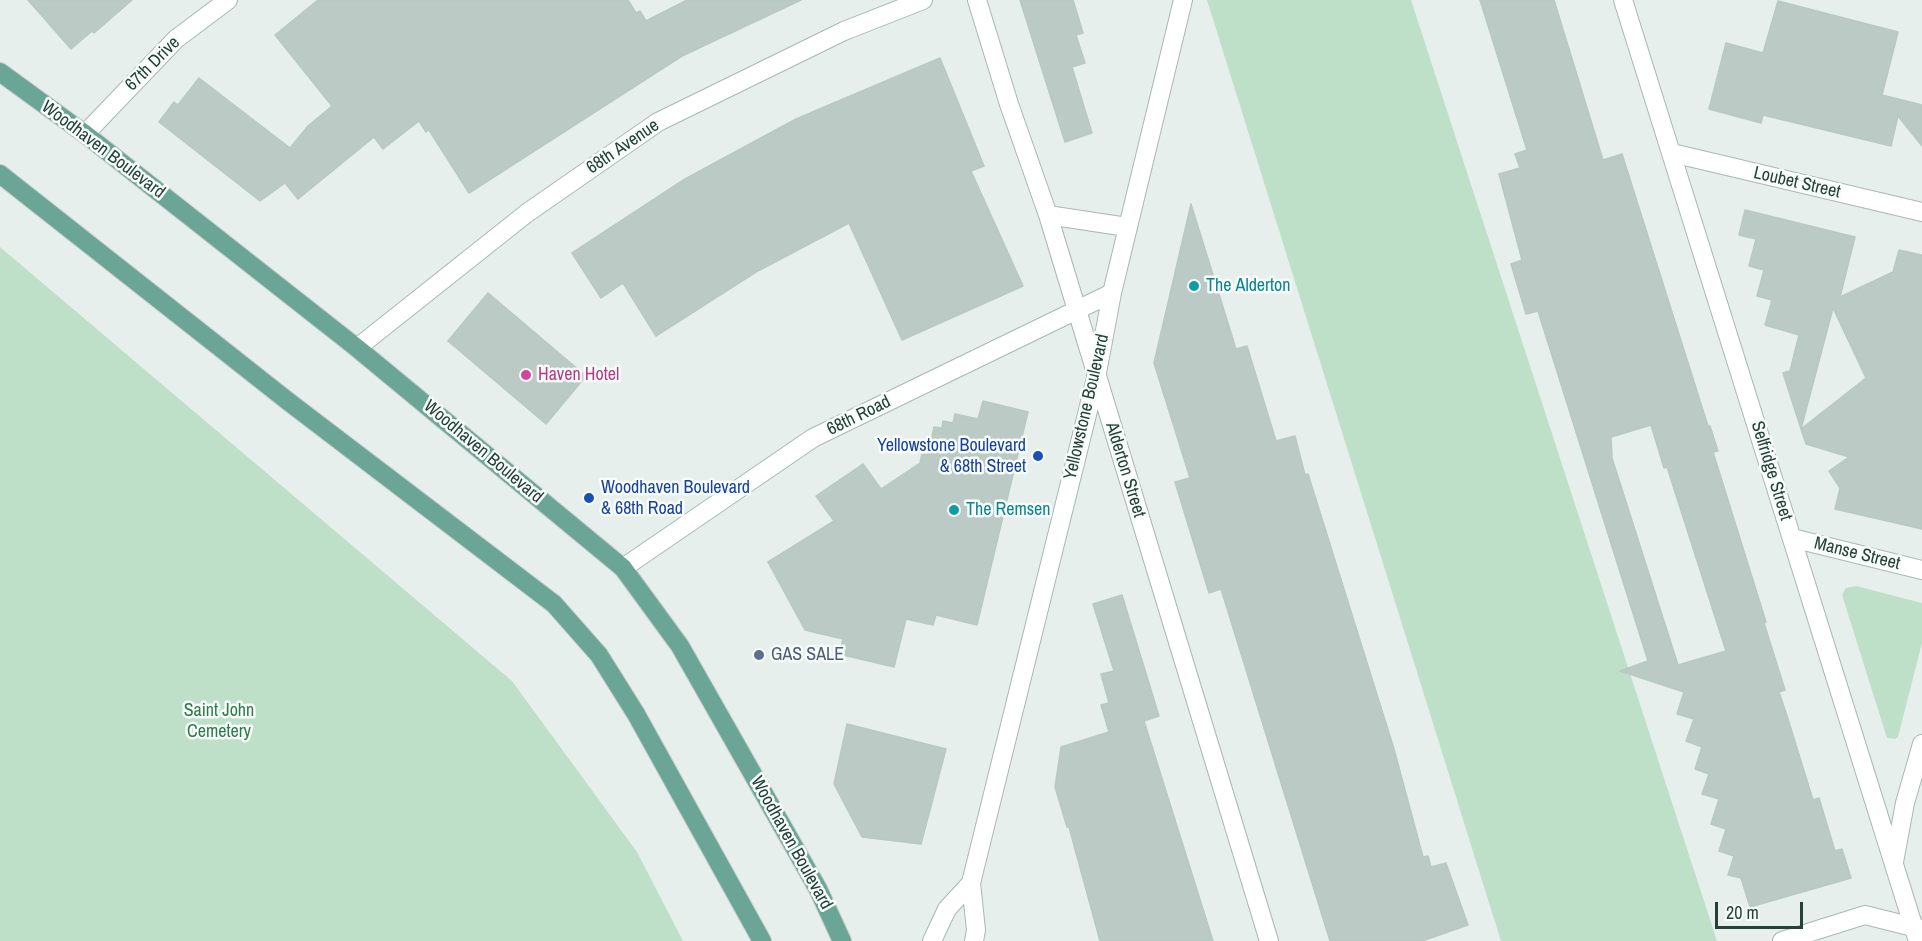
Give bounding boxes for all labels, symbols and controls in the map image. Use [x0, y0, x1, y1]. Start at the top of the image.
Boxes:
street label: 67th Drive [121, 32, 185, 96]
street label: Woodhaven Boulevard [37, 97, 169, 203]
street label: 68th Avenue [583, 115, 663, 179]
street label: Loubet Street [1751, 163, 1843, 203]
place label: The Alderton [1206, 275, 1291, 297]
marker: The Alderton [1187, 279, 1201, 293]
street label: Yellowstone Boulevard [1060, 332, 1114, 482]
place label: Haven Hotel [538, 364, 619, 386]
marker: Haven Hotel [519, 368, 533, 382]
street label: 68th Road [824, 391, 894, 441]
street label: Woodhaven Boulevard [419, 396, 547, 508]
street label: Selfridge Street [1746, 419, 1796, 523]
street label: Alderton Street [1100, 420, 1150, 520]
place label: Yellowstone Boulevard & 68th Street [877, 435, 1026, 478]
marker: Yellowstone Boulevard & 68th Street [1031, 449, 1045, 463]
place label: Woodhaven Boulevard & 68th Road [601, 477, 750, 520]
marker: Woodhaven Boulevard & 68th Road [582, 491, 596, 505]
place label: The Remsen [966, 499, 1050, 521]
marker: The Remsen [947, 503, 961, 517]
street label: Manse Street [1812, 533, 1902, 575]
place label: GAS SALE [771, 644, 844, 666]
marker: GAS SALE [752, 648, 766, 662]
park label: Saint John Cemetery [184, 700, 254, 742]
street label: Woodhaven Boulevard [745, 773, 837, 913]
scale bar [1718, 890, 1806, 928]
text: 20 m [1726, 900, 1759, 925]

